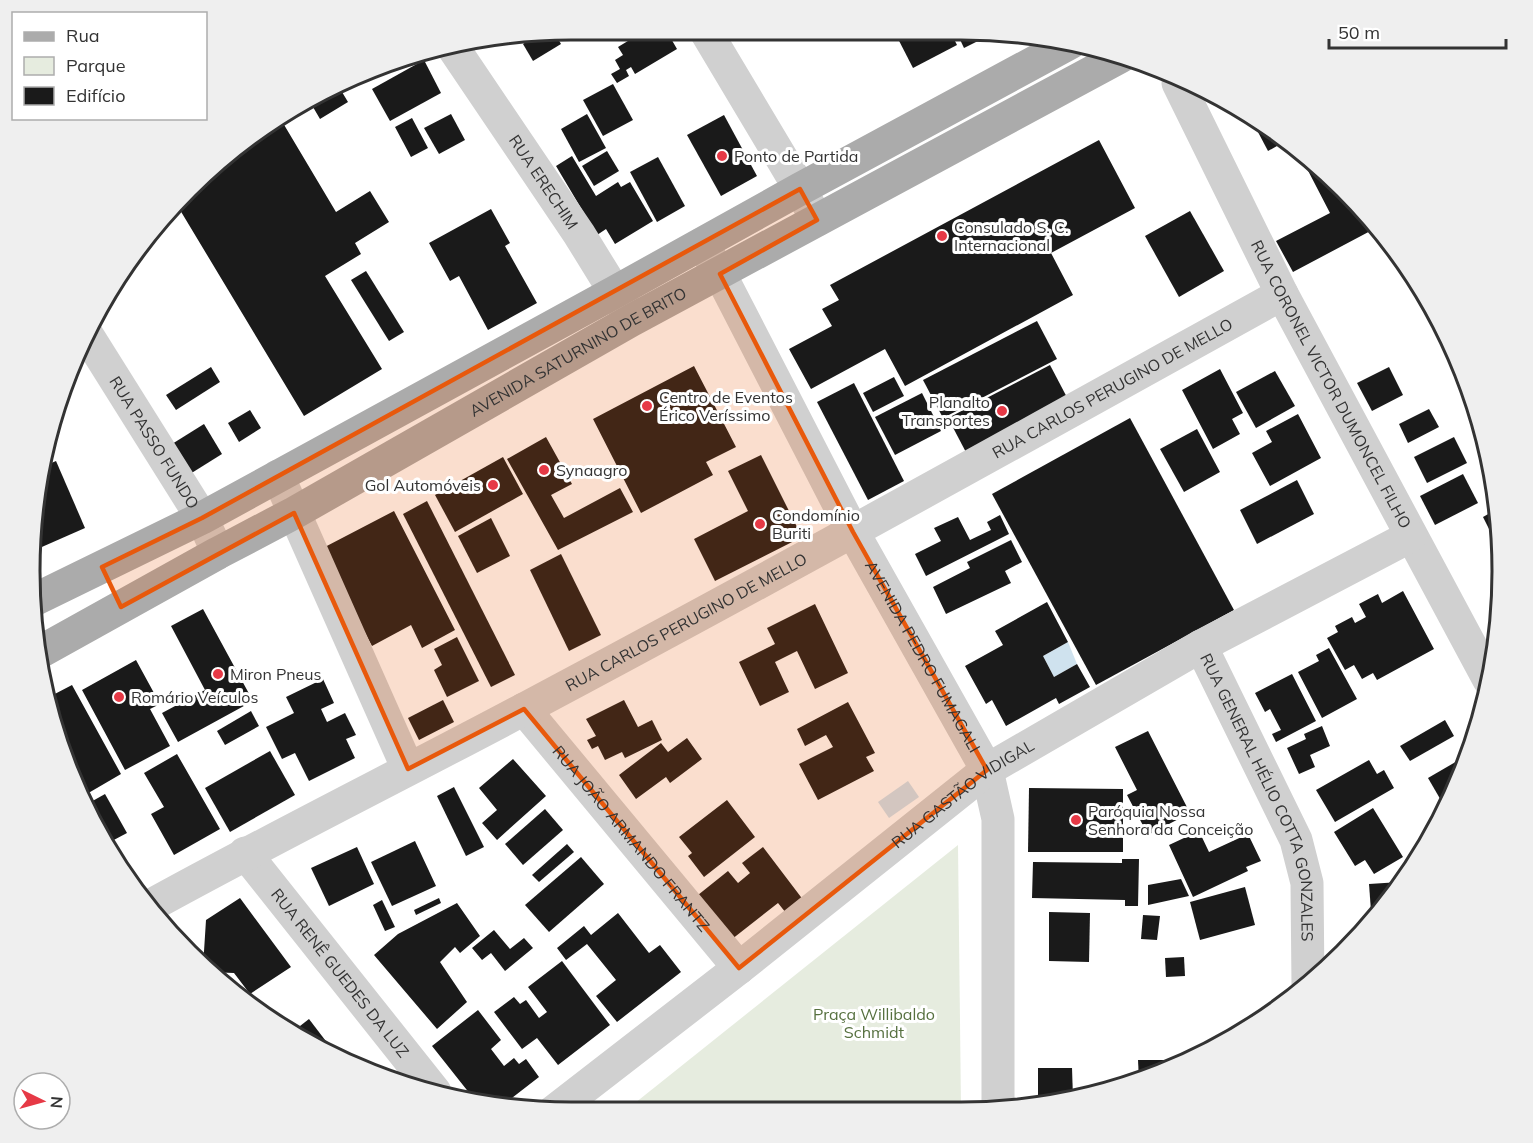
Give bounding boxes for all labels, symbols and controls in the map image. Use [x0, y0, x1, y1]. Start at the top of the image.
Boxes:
legend [12, 12, 207, 120]
scale bar [1329, 12, 1506, 50]
text: 50 m [1338, 21, 1380, 44]
text: Rua [66, 24, 100, 47]
text: Parque [66, 54, 125, 77]
text: Edifício [66, 84, 125, 107]
street label: RUA ERECHIM [505, 131, 583, 233]
place label: Ponto de Partida [734, 146, 858, 166]
marker: Ponto de Partida [715, 149, 729, 163]
place label: Consulado S. C. Internacional [954, 217, 1069, 255]
marker: Consulado S. C. Internacional [935, 229, 949, 243]
street label: RUA CORONEL VICTOR DUMONCEL FILHO [1247, 237, 1416, 532]
street label: AVENIDA SATURNINO DE BRITO [466, 283, 690, 421]
street label: RUA CARLOS PERUGINO DE MELLO [989, 313, 1236, 463]
street label: RUA PASSO FUNDO [105, 372, 204, 512]
place label: Centro de Eventos Érico Veríssimo [659, 387, 793, 425]
place label: Planalto Transportes [902, 392, 990, 430]
marker: Centro de Eventos Érico Veríssimo [640, 399, 654, 413]
marker: Planalto Transportes [995, 404, 1009, 418]
place label: Synaagro [556, 460, 627, 480]
marker: Synaagro [537, 463, 551, 477]
place label: Gol Automóveis [365, 475, 481, 495]
marker: Gol Automóveis [486, 478, 500, 492]
place label: Condomínio Buriti [772, 505, 860, 543]
marker: Condomínio Buriti [753, 517, 767, 531]
street label: RUA CARLOS PERUGINO DE MELLO [562, 548, 810, 695]
street label: AVENIDA PEDRO FUMAGALI [861, 557, 985, 756]
street label: RUA GENERAL HÉLIO COTTA GONZALES [1196, 650, 1318, 941]
place label: Miron Pneus [230, 664, 321, 684]
marker: Miron Pneus [211, 667, 225, 681]
place label: Romário Veículos [131, 687, 258, 707]
marker: Romário Veículos [112, 690, 126, 704]
street label: RUA GASTÃO VIDIGAL [887, 735, 1038, 852]
street label: RUA JOÃO ARMANDO FRANTZ [548, 741, 714, 935]
place label: Paróquia Nossa Senhora da Conceição [1088, 801, 1253, 839]
marker: Paróquia Nossa Senhora da Conceição [1069, 813, 1083, 827]
street label: RUA RENÊ GUEDES DA LUZ [267, 884, 413, 1061]
park label: Praça Willibaldo Schmidt [813, 1004, 935, 1042]
north arrow [12, 1071, 72, 1131]
text: N [46, 1095, 67, 1109]

